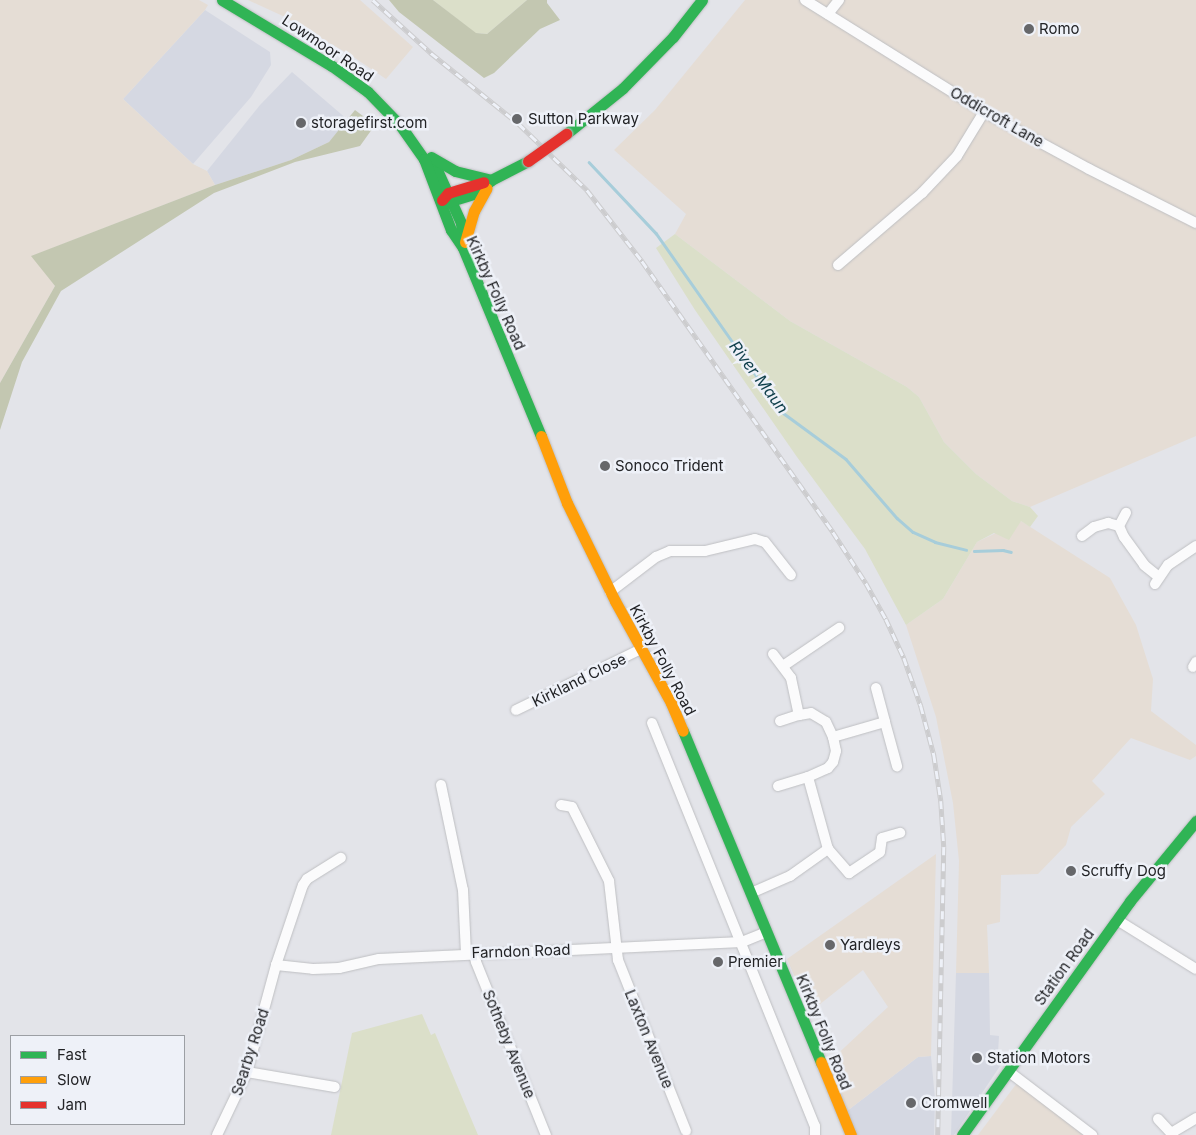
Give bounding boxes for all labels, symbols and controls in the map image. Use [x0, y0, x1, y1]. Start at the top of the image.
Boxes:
street label: Lowmoor Road [279, 11, 377, 85]
place label: Romo [1039, 20, 1080, 38]
marker: Romo [1023, 23, 1035, 35]
street label: Oddicroft Lane [947, 83, 1047, 151]
place label: Sutton Parkway [528, 110, 639, 128]
marker: Sutton Parkway [510, 112, 524, 126]
place label: storagefirst.com [311, 114, 427, 132]
marker: storagefirst.com [295, 117, 307, 129]
street label: Kirkby Folly Road [463, 233, 529, 353]
water label: River Maun [726, 337, 792, 417]
place label: Sonoco Trident [615, 457, 723, 475]
marker: Sonoco Trident [599, 460, 611, 472]
street label: Kirkby Folly Road [626, 601, 700, 719]
street label: Kirkland Close [529, 649, 629, 711]
place label: Scruffy Dog [1081, 862, 1166, 880]
marker: Scruffy Dog [1065, 865, 1077, 877]
street label: Station Road [1030, 925, 1098, 1009]
place label: Yardleys [840, 936, 901, 954]
marker: Yardleys [824, 939, 836, 951]
street label: Farndon Road [471, 940, 571, 962]
place label: Premier [728, 953, 783, 971]
marker: Premier [712, 956, 724, 968]
street label: Kirkby Folly Road [793, 972, 855, 1092]
street label: Sotheby Avenue [479, 987, 539, 1101]
street label: Laxton Avenue [621, 987, 677, 1091]
street label: Searby Road [227, 1006, 273, 1098]
legend [10, 1035, 185, 1125]
text: Fast [57, 1045, 87, 1064]
place label: Station Motors [987, 1049, 1091, 1067]
marker: Station Motors [971, 1052, 983, 1064]
text: Slow [57, 1070, 91, 1089]
place label: Cromwell [921, 1094, 988, 1112]
text: Jam [57, 1095, 87, 1114]
marker: Cromwell [905, 1097, 917, 1109]

